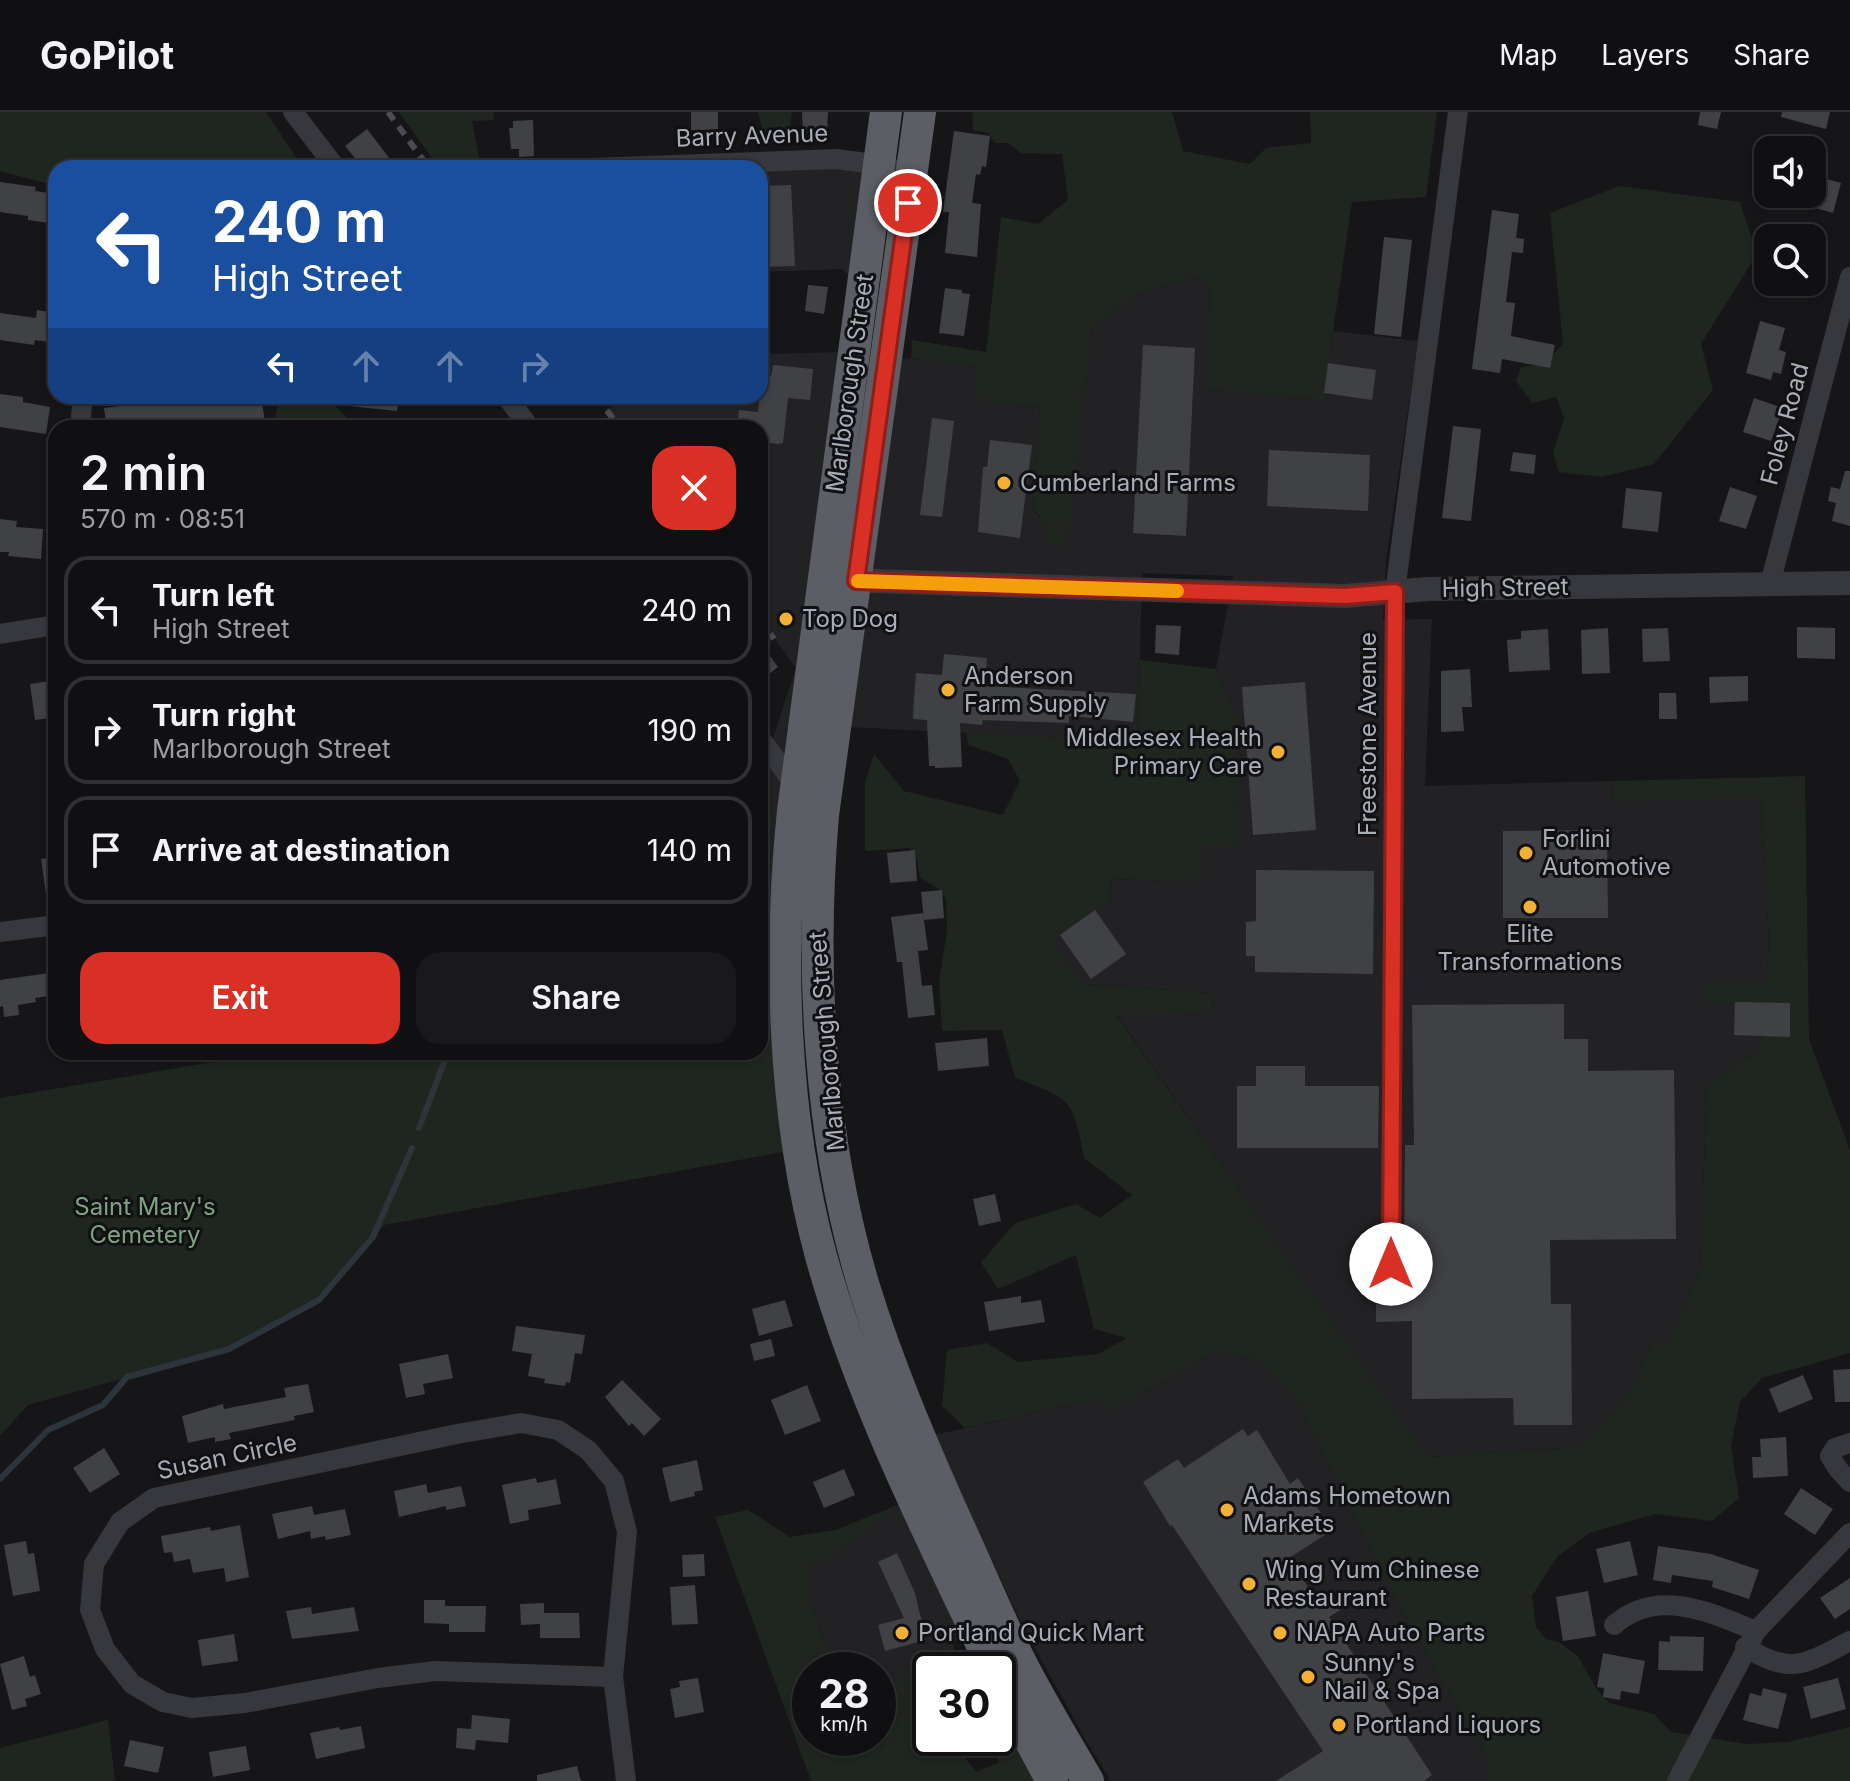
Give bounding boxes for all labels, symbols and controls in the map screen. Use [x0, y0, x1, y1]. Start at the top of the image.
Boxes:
text: GoPilot [40, 32, 174, 78]
text: Map [1499, 38, 1557, 72]
text: Layers [1601, 38, 1689, 72]
text: Share [1733, 38, 1810, 72]
street label: Barry Avenue [675, 118, 829, 153]
map controls [1754, 136, 1826, 296]
button: sound [1754, 136, 1826, 208]
pin [874, 169, 942, 237]
icon: arrive [886, 181, 930, 225]
text: 240 m [212, 188, 386, 256]
icon: left [80, 192, 184, 296]
button: search [1754, 224, 1826, 296]
text: High Street [212, 256, 403, 300]
street label: Marlborough Street [820, 272, 879, 494]
icon: left [260, 344, 304, 388]
icon: ahead [344, 344, 388, 388]
icon: ahead [428, 344, 472, 388]
icon: right [512, 344, 556, 388]
street label: Foley Road [1754, 360, 1815, 488]
text: 2 min [80, 443, 207, 502]
button: close [652, 446, 736, 530]
place label: Cumberland Farms [1020, 468, 1236, 497]
marker: Cumberland Farms [995, 474, 1013, 492]
text: 570 m · 08:51 [80, 503, 245, 534]
street label: High Street [1441, 572, 1569, 603]
text: Turn left [152, 577, 274, 613]
icon: left [84, 588, 128, 632]
text: 240 m [641, 592, 732, 628]
place label: Top Dog [802, 604, 898, 633]
marker: Top Dog [777, 610, 795, 628]
text: High Street [152, 613, 290, 644]
street label: Freestone Avenue [1353, 632, 1382, 836]
place label: Anderson Farm Supply [964, 661, 1107, 718]
marker: Anderson Farm Supply [939, 681, 957, 699]
text: Turn right [152, 697, 296, 733]
icon: right [84, 708, 128, 752]
text: 190 m [648, 712, 732, 748]
place label: Middlesex Health Primary Care [1066, 723, 1262, 780]
text: Marlborough Street [152, 733, 390, 764]
marker: Middlesex Health Primary Care [1269, 743, 1287, 761]
place label: Forlini Automotive [1542, 824, 1671, 881]
icon: arrive [84, 828, 128, 872]
text: Arrive at destination [152, 832, 450, 868]
text: 140 m [647, 832, 732, 868]
marker: Forlini Automotive [1517, 844, 1535, 862]
marker: Elite Transformations [1521, 898, 1539, 916]
place label: Elite Transformations [1438, 919, 1622, 976]
street label: Marlborough Street [802, 930, 851, 1152]
button: Exit [80, 952, 400, 1044]
button: Share [416, 952, 736, 1044]
park label: Saint Mary's Cemetery [74, 1192, 216, 1249]
position arrow [1349, 1222, 1433, 1306]
street label: Susan Circle [154, 1428, 299, 1485]
place label: Adams Hometown Markets [1243, 1481, 1451, 1538]
marker: Adams Hometown Markets [1218, 1501, 1236, 1519]
place label: Wing Yum Chinese Restaurant [1265, 1555, 1480, 1612]
marker: Wing Yum Chinese Restaurant [1240, 1575, 1258, 1593]
place label: Portland Quick Mart [918, 1618, 1144, 1647]
place label: NAPA Auto Parts [1296, 1618, 1486, 1647]
marker: Portland Quick Mart [893, 1624, 911, 1642]
marker: NAPA Auto Parts [1271, 1624, 1289, 1642]
place label: Sunny's Nail & Spa [1324, 1648, 1440, 1705]
speed limit sign: 30 [912, 1652, 1016, 1756]
marker: Sunny's Nail & Spa [1299, 1668, 1317, 1686]
text: 28 [818, 1669, 870, 1718]
place label: Portland Liquors [1355, 1710, 1541, 1739]
text: km/h [820, 1712, 868, 1736]
marker: Portland Liquors [1330, 1716, 1348, 1734]

